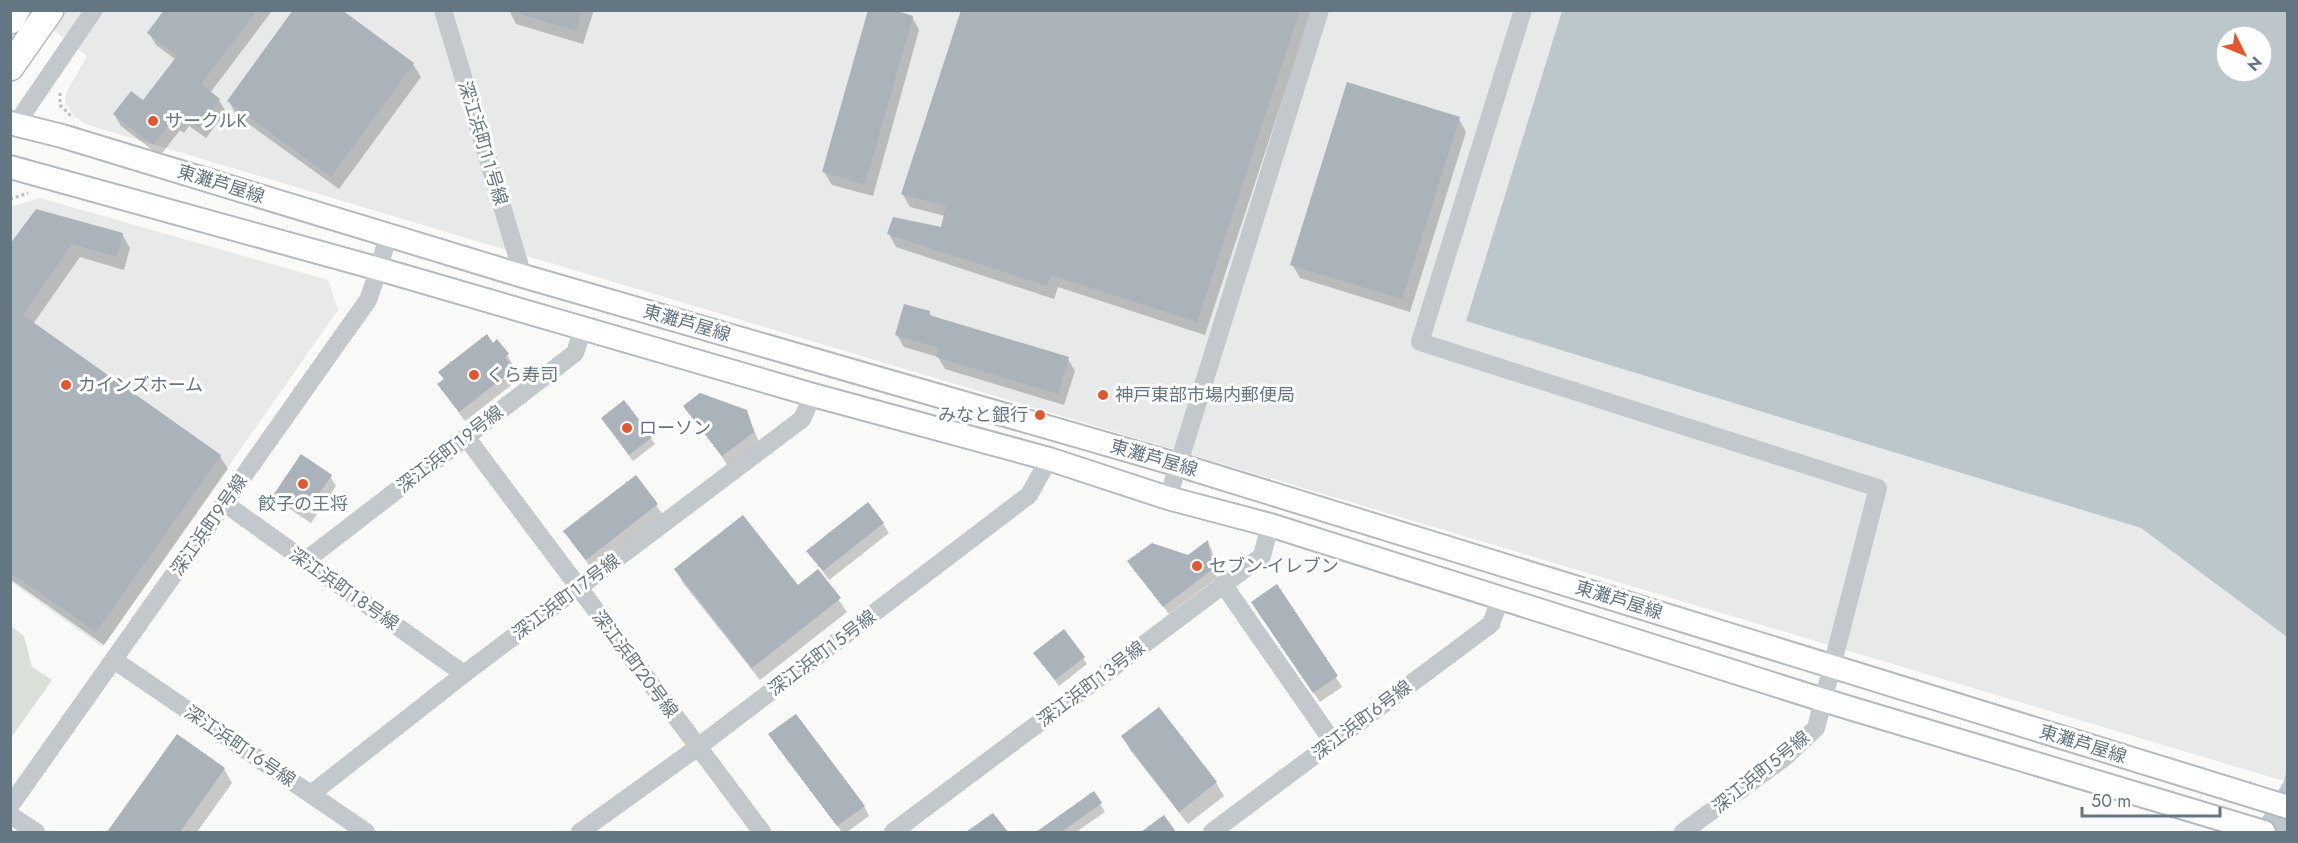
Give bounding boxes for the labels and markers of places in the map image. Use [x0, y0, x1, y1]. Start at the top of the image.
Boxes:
place label: サークルK [165, 108, 247, 134]
marker: サークルK [146, 114, 160, 128]
place label: くら寿司 [486, 362, 558, 388]
marker: くら寿司 [467, 368, 481, 382]
place label: カインズホーム [78, 372, 203, 398]
marker: カインズホーム [59, 378, 73, 392]
place label: 神戸東部市場内郵便局 [1115, 382, 1295, 408]
marker: 神戸東部市場内郵便局 [1096, 388, 1110, 402]
place label: みなと銀行 [938, 402, 1028, 428]
marker: みなと銀行 [1033, 408, 1047, 422]
place label: ローソン [639, 415, 711, 441]
marker: ローソン [620, 421, 634, 435]
marker: 餃子の王将 [296, 477, 310, 491]
place label: 餃子の王将 [258, 491, 348, 517]
place label: セブン-イレブン [1209, 553, 1339, 579]
marker: セブン-イレブン [1190, 559, 1204, 573]

